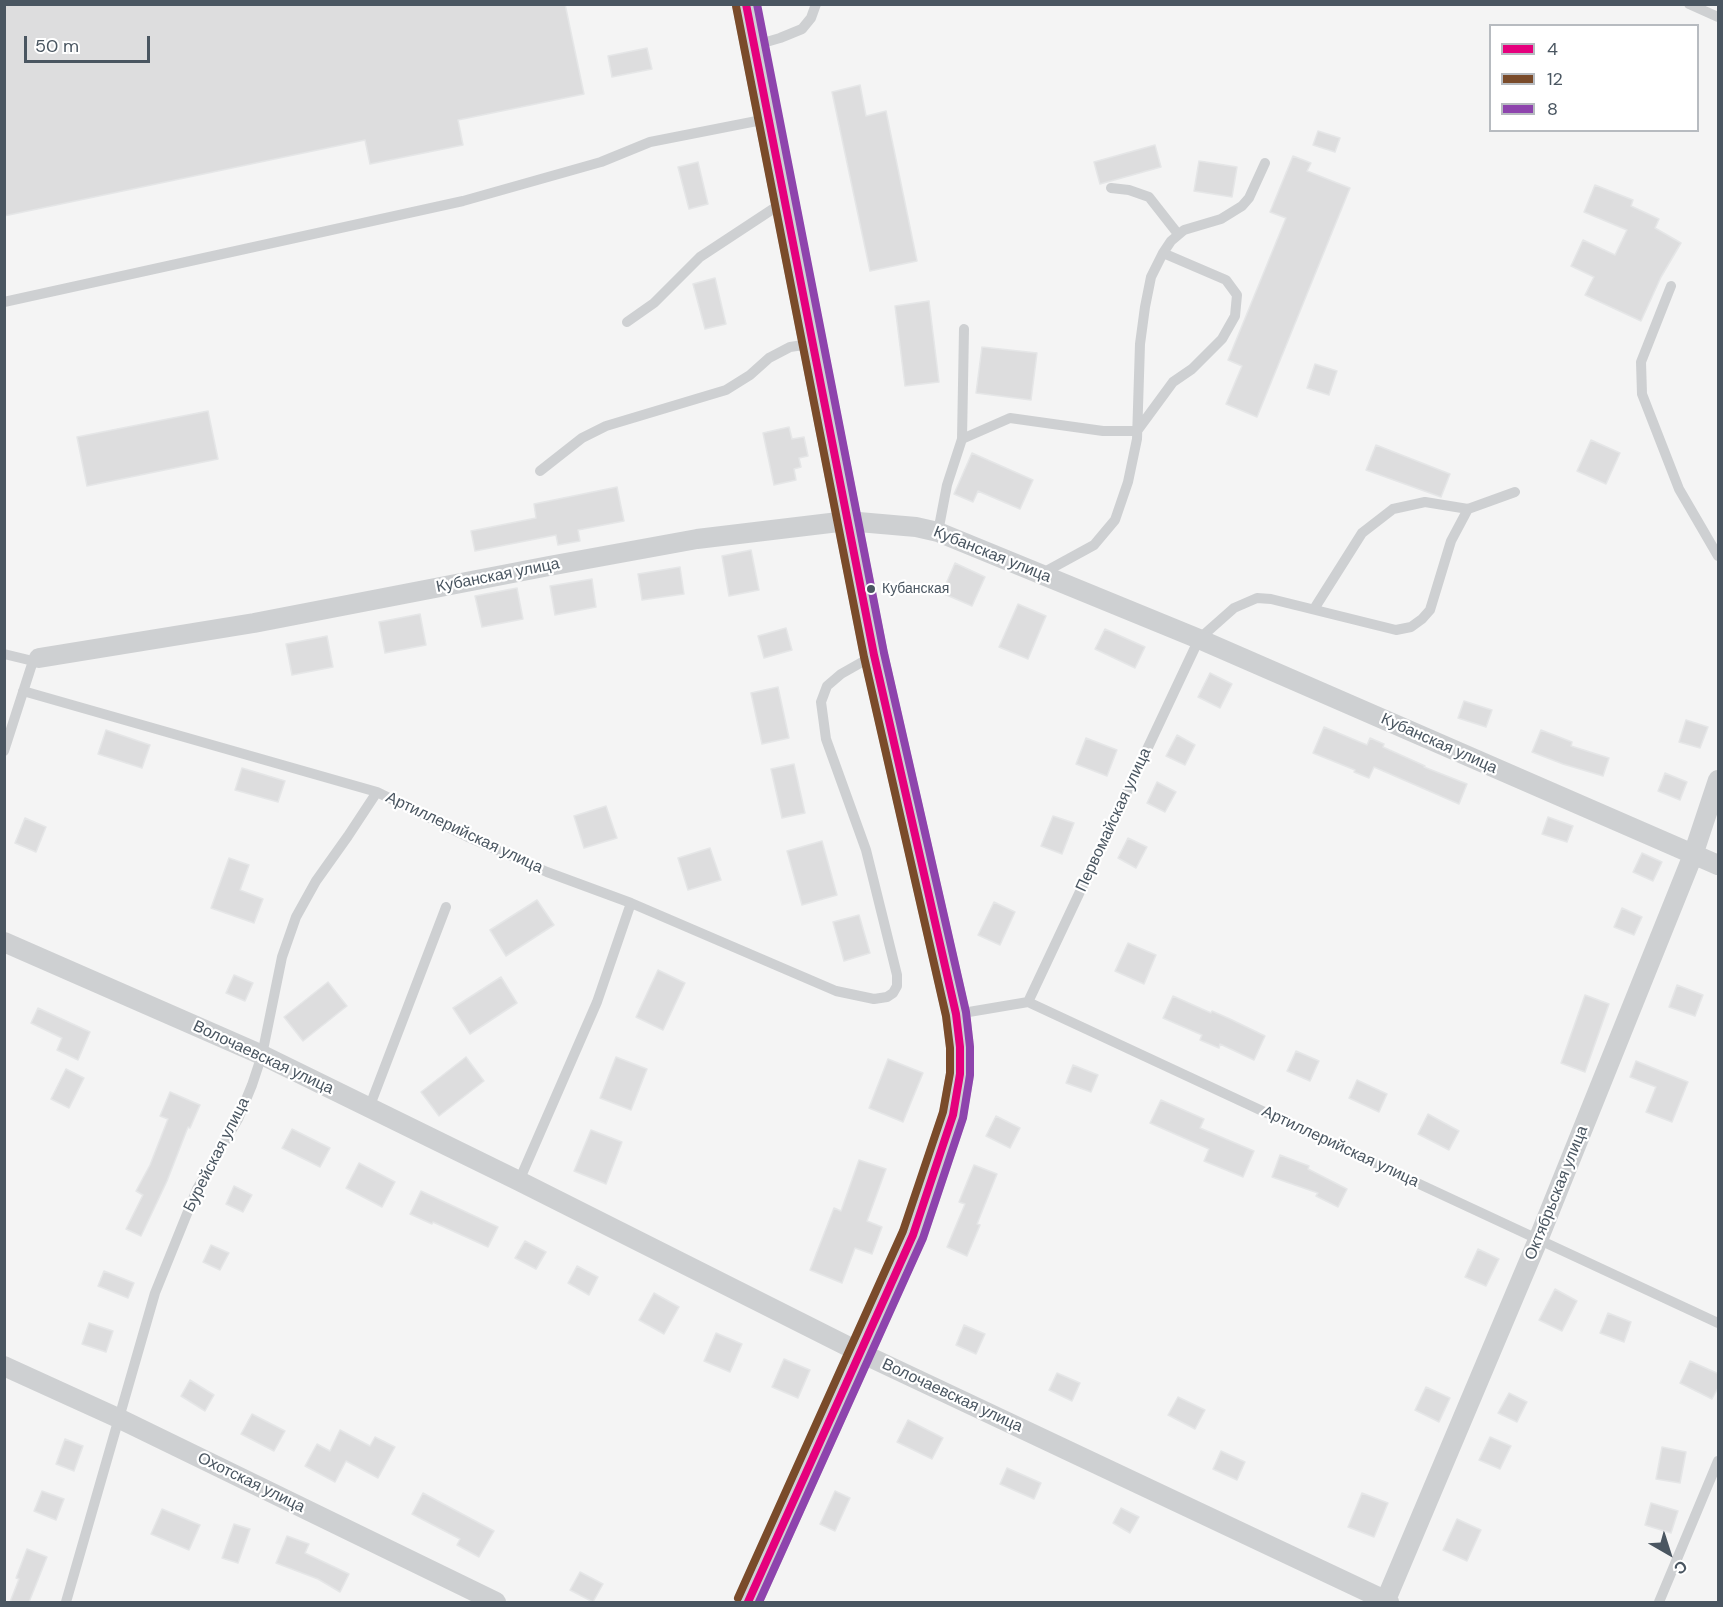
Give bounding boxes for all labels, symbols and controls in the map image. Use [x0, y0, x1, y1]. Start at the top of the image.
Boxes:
scale bar [27, 24, 153, 62]
legend [1489, 24, 1699, 132]
text: 50 m [35, 34, 79, 58]
text: 4 [1547, 37, 1558, 61]
text: 12 [1547, 67, 1563, 91]
text: 8 [1547, 97, 1558, 121]
street label: Кубанская улица [930, 523, 1054, 587]
street label: Кубанская улица [435, 555, 561, 597]
place label: Кубанская [882, 581, 949, 597]
marker: Кубанская [865, 583, 877, 595]
street label: Кубанская улица [1378, 710, 1500, 778]
street label: Первомайская улица [1072, 745, 1156, 895]
street label: Артиллерийская улица [382, 788, 546, 878]
street label: Волочаевская улица [190, 1017, 336, 1099]
street label: Бурейская улица [180, 1095, 254, 1215]
street label: Артиллерийская улица [1258, 1102, 1422, 1192]
street label: Октябрьская улица [1521, 1123, 1593, 1263]
street label: Волочаевская улица [879, 1355, 1025, 1437]
street label: Охотская улица [194, 1449, 308, 1517]
north arrow [1639, 1523, 1699, 1583]
text: С [1670, 1556, 1692, 1579]

